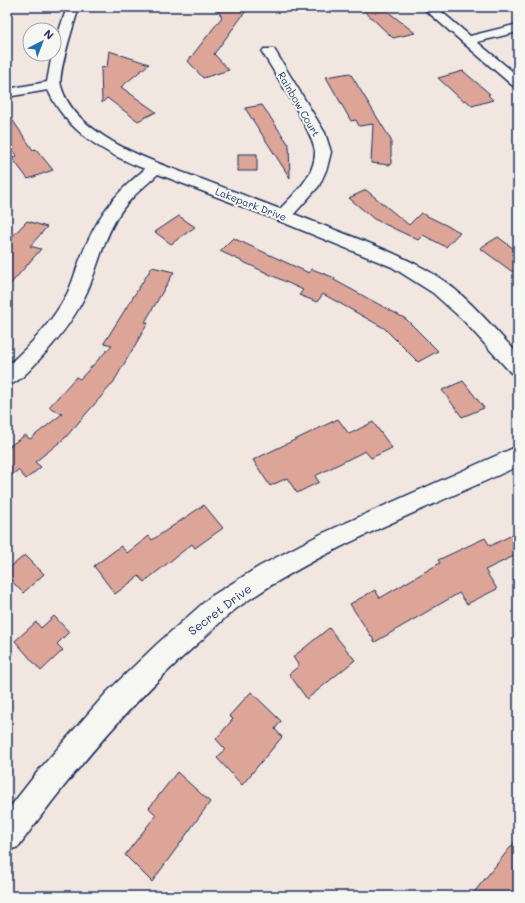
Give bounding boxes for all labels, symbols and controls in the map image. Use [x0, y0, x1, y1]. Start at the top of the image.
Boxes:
north arrow [22, 22, 62, 62]
text: N [41, 26, 57, 43]
street label: Rainbow Court [275, 69, 323, 139]
street label: Lakepark Drive [213, 184, 289, 224]
street label: Secret Drive [184, 580, 254, 638]

